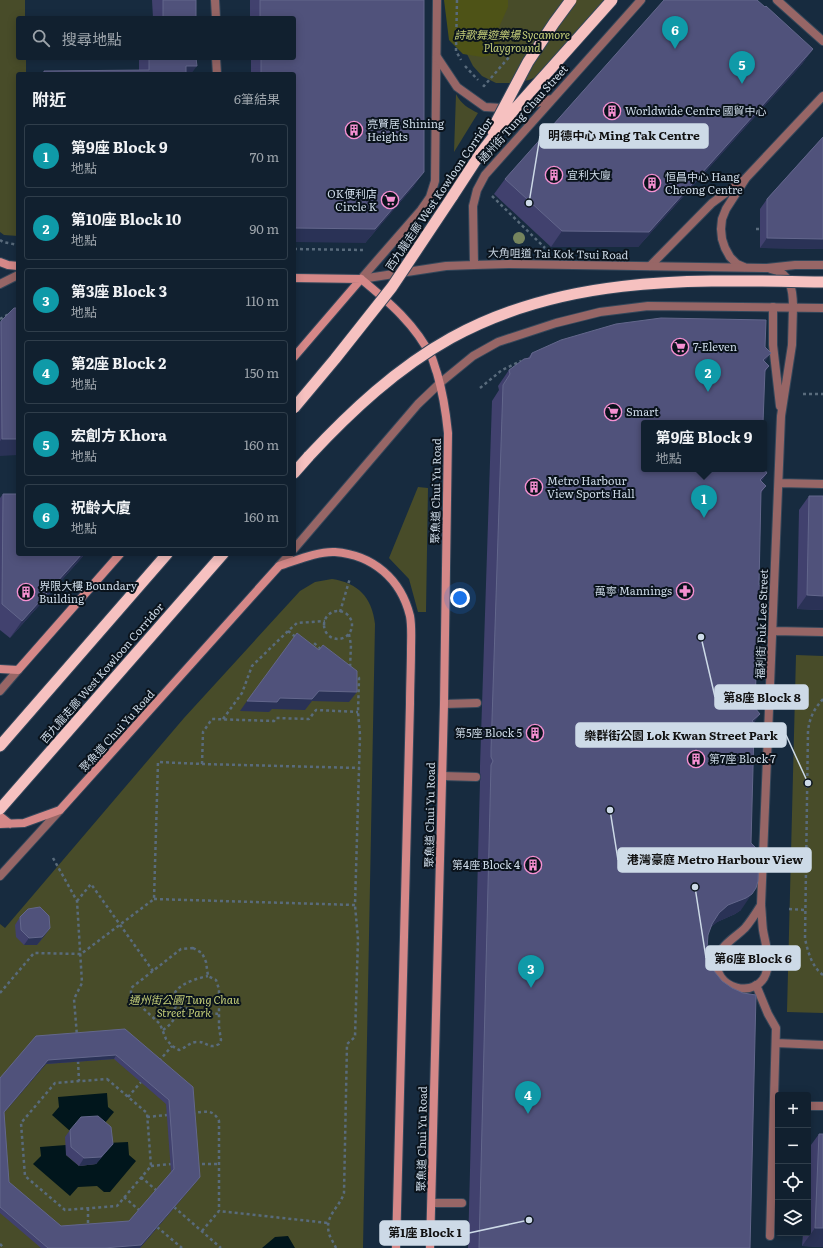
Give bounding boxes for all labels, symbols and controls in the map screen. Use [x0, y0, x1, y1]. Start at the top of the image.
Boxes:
search box [16, 16, 296, 60]
pin: 6 [662, 16, 688, 49]
park label: 詩歌舞遊樂場 Sycamore Playground [454, 26, 570, 55]
icon: search [30, 27, 52, 49]
text: 搜尋地點 [62, 27, 122, 50]
pin: 5 [729, 51, 755, 84]
street label: 通州街 Tung Chau Street [474, 60, 571, 166]
text: 附近 [32, 86, 66, 111]
text: 6筆結果 [234, 89, 280, 108]
building icon: Worldwide Centre 國貿中心 [602, 101, 622, 121]
place label: Worldwide Centre 國貿中心 [625, 102, 767, 118]
street label: 西九龍走廊 West Kowloon Corridor [381, 113, 496, 273]
place label: 亮賢居 Shining Heights [367, 115, 445, 144]
building icon: 亮賢居 Shining Heights [344, 120, 364, 140]
callout: 明德中心 Ming Tak Centre [540, 124, 708, 148]
text: 明德中心 Ming Tak Centre [548, 126, 700, 144]
text: 第9座 Block 9 [71, 135, 168, 158]
text: 1 [43, 147, 49, 166]
text: 70 m [250, 147, 279, 166]
text: 地點 [71, 158, 97, 177]
building icon: 宜利大廈 [544, 165, 564, 185]
place label: 宜利大廈 [567, 166, 611, 182]
place label: 恒昌中心 Hang Cheong Centre [665, 168, 743, 197]
building icon: 恒昌中心 Hang Cheong Centre [642, 173, 662, 193]
place label: OK便利店 Circle K [327, 185, 378, 214]
supermarket icon: OK便利店 Circle K [380, 190, 400, 210]
text: 第10座 Block 10 [71, 207, 181, 230]
text: 2 [43, 219, 49, 238]
text: 90 m [249, 219, 279, 238]
text: 地點 [71, 230, 97, 249]
street label: 大角咀道 Tai Kok Tsui Road [488, 244, 629, 262]
text: 第3座 Block 3 [71, 279, 167, 302]
text: 3 [42, 291, 50, 310]
text: 110 m [246, 291, 279, 310]
text: 地點 [71, 302, 97, 321]
supermarket icon: 7-Eleven [670, 337, 690, 357]
place label: 7-Eleven [693, 338, 737, 354]
text: 第2座 Block 2 [71, 351, 166, 374]
pin: 2 [695, 359, 721, 392]
text: 4 [42, 363, 50, 382]
text: 150 m [244, 363, 279, 382]
text: 地點 [71, 374, 97, 393]
supermarket icon: Smart [603, 402, 623, 422]
place label: Smart [626, 403, 659, 419]
popup [641, 420, 767, 472]
text: 宏創方 Khora [71, 423, 167, 446]
text: 第9座 Block 9 [656, 425, 752, 448]
text: 5 [42, 435, 50, 454]
text: 160 m [244, 435, 279, 454]
street label: 聚魚道 Chui Yu Road [426, 438, 444, 544]
text: 地點 [71, 446, 97, 465]
text: 地點 [656, 448, 682, 467]
place label: Metro Harbour View Sports Hall [547, 472, 635, 501]
building icon: Metro Harbour View Sports Hall [524, 477, 544, 497]
pin: 1 [691, 485, 717, 518]
text: 祝齡大廈 [71, 495, 131, 518]
text: 6 [42, 507, 50, 526]
text: 160 m [244, 507, 279, 526]
text: 地點 [71, 518, 97, 537]
street label: 福利街 Fuk Lee Street [751, 568, 771, 679]
place label: 界限大樓 Boundary Building [39, 577, 138, 606]
pharmacy icon: 萬寧 Mannings [675, 581, 695, 601]
building icon: 界限大樓 Boundary Building [16, 582, 36, 602]
place label: 萬寧 Mannings [595, 582, 672, 598]
your location [450, 588, 470, 608]
street label: 西九龍走廊 West Kowloon Corridor [36, 598, 167, 746]
callout: 第8座 Block 8 [715, 685, 808, 709]
street label: 聚魚道 Chui Yu Road [75, 686, 158, 775]
text: 第8座 Block 8 [723, 688, 801, 706]
building icon: 第5座 Block 5 [525, 723, 545, 743]
callout: 樂群街公園 Lok Kwan Street Park [576, 723, 786, 747]
place label: 第5座 Block 5 [455, 724, 522, 740]
text: 樂群街公園 Lok Kwan Street Park [584, 726, 779, 744]
building icon: 第7座 Block 7 [686, 749, 706, 769]
place label: 第7座 Block 7 [709, 750, 776, 766]
street label: 聚魚道 Chui Yu Road [420, 762, 438, 868]
callout: 港灣豪庭 Metro Harbour View [618, 848, 811, 872]
text: 港灣豪庭 Metro Harbour View [627, 850, 803, 868]
building icon: 第4座 Block 4 [523, 855, 543, 875]
place label: 第4座 Block 4 [452, 856, 520, 872]
callout: 第6座 Block 6 [706, 946, 800, 970]
text: 第6座 Block 6 [714, 949, 792, 967]
pin: 3 [518, 955, 544, 988]
park label: 通州街公園 Tung Chau Street Park [129, 991, 240, 1020]
pin: 4 [515, 1081, 541, 1114]
street label: 聚魚道 Chui Yu Road [412, 1086, 430, 1192]
map controls [775, 1092, 811, 1236]
button: + [775, 1092, 811, 1128]
button: − [775, 1128, 811, 1164]
button: locate [775, 1164, 811, 1200]
button: layers [775, 1200, 811, 1236]
callout: 第1座 Block 1 [380, 1221, 469, 1245]
text: 第1座 Block 1 [388, 1223, 462, 1241]

